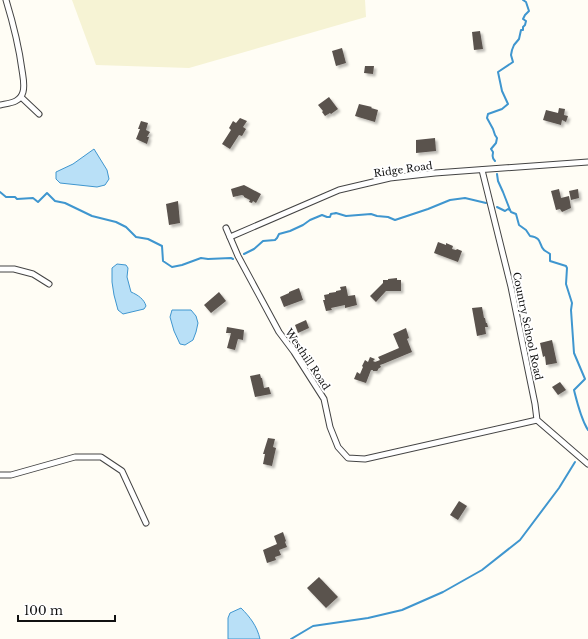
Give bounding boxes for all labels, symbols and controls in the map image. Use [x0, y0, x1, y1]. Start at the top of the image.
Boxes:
street label: Ridge Road [373, 159, 434, 180]
street label: Country School Road [510, 271, 545, 382]
street label: Westhill Road [282, 325, 333, 393]
scale bar [18, 597, 115, 623]
text: 100 m [24, 603, 63, 618]

